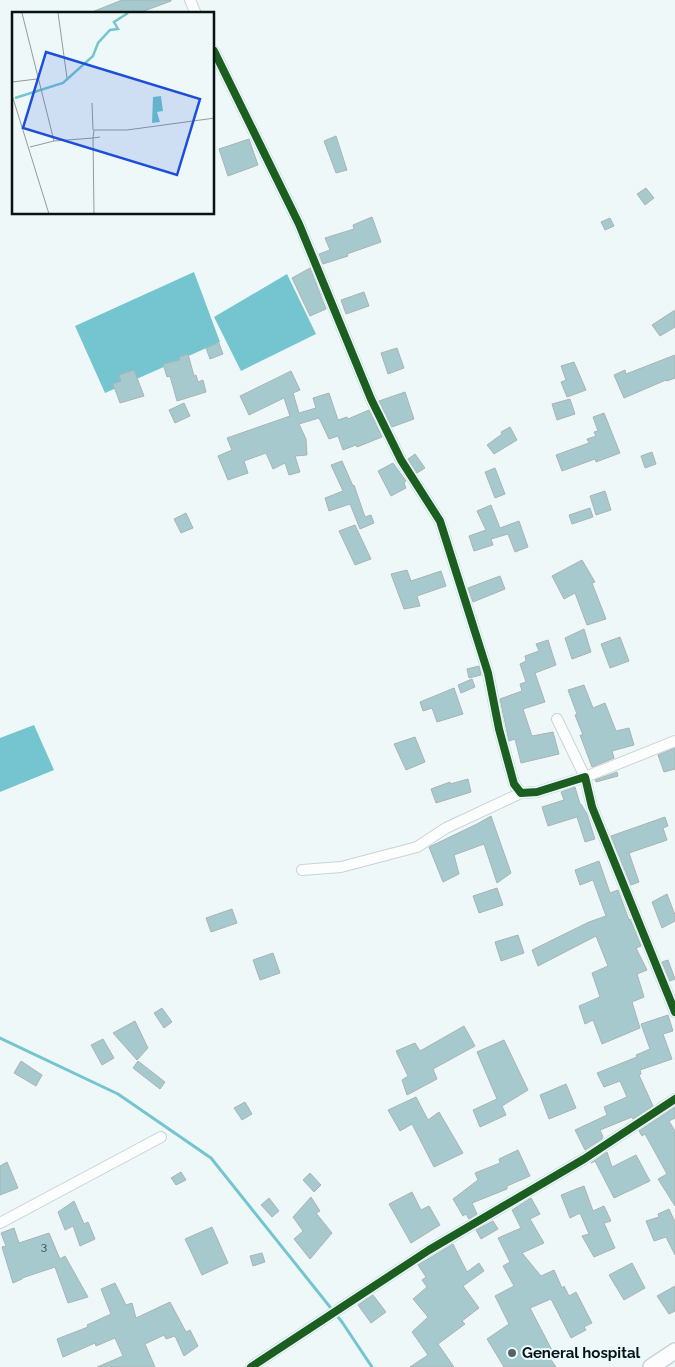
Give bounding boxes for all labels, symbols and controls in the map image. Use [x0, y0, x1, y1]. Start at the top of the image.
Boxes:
inset map [12, 12, 215, 215]
house number: 3 [41, 1239, 47, 1253]
place label: General hospital [522, 1344, 640, 1362]
marker: General hospital [506, 1347, 518, 1359]

